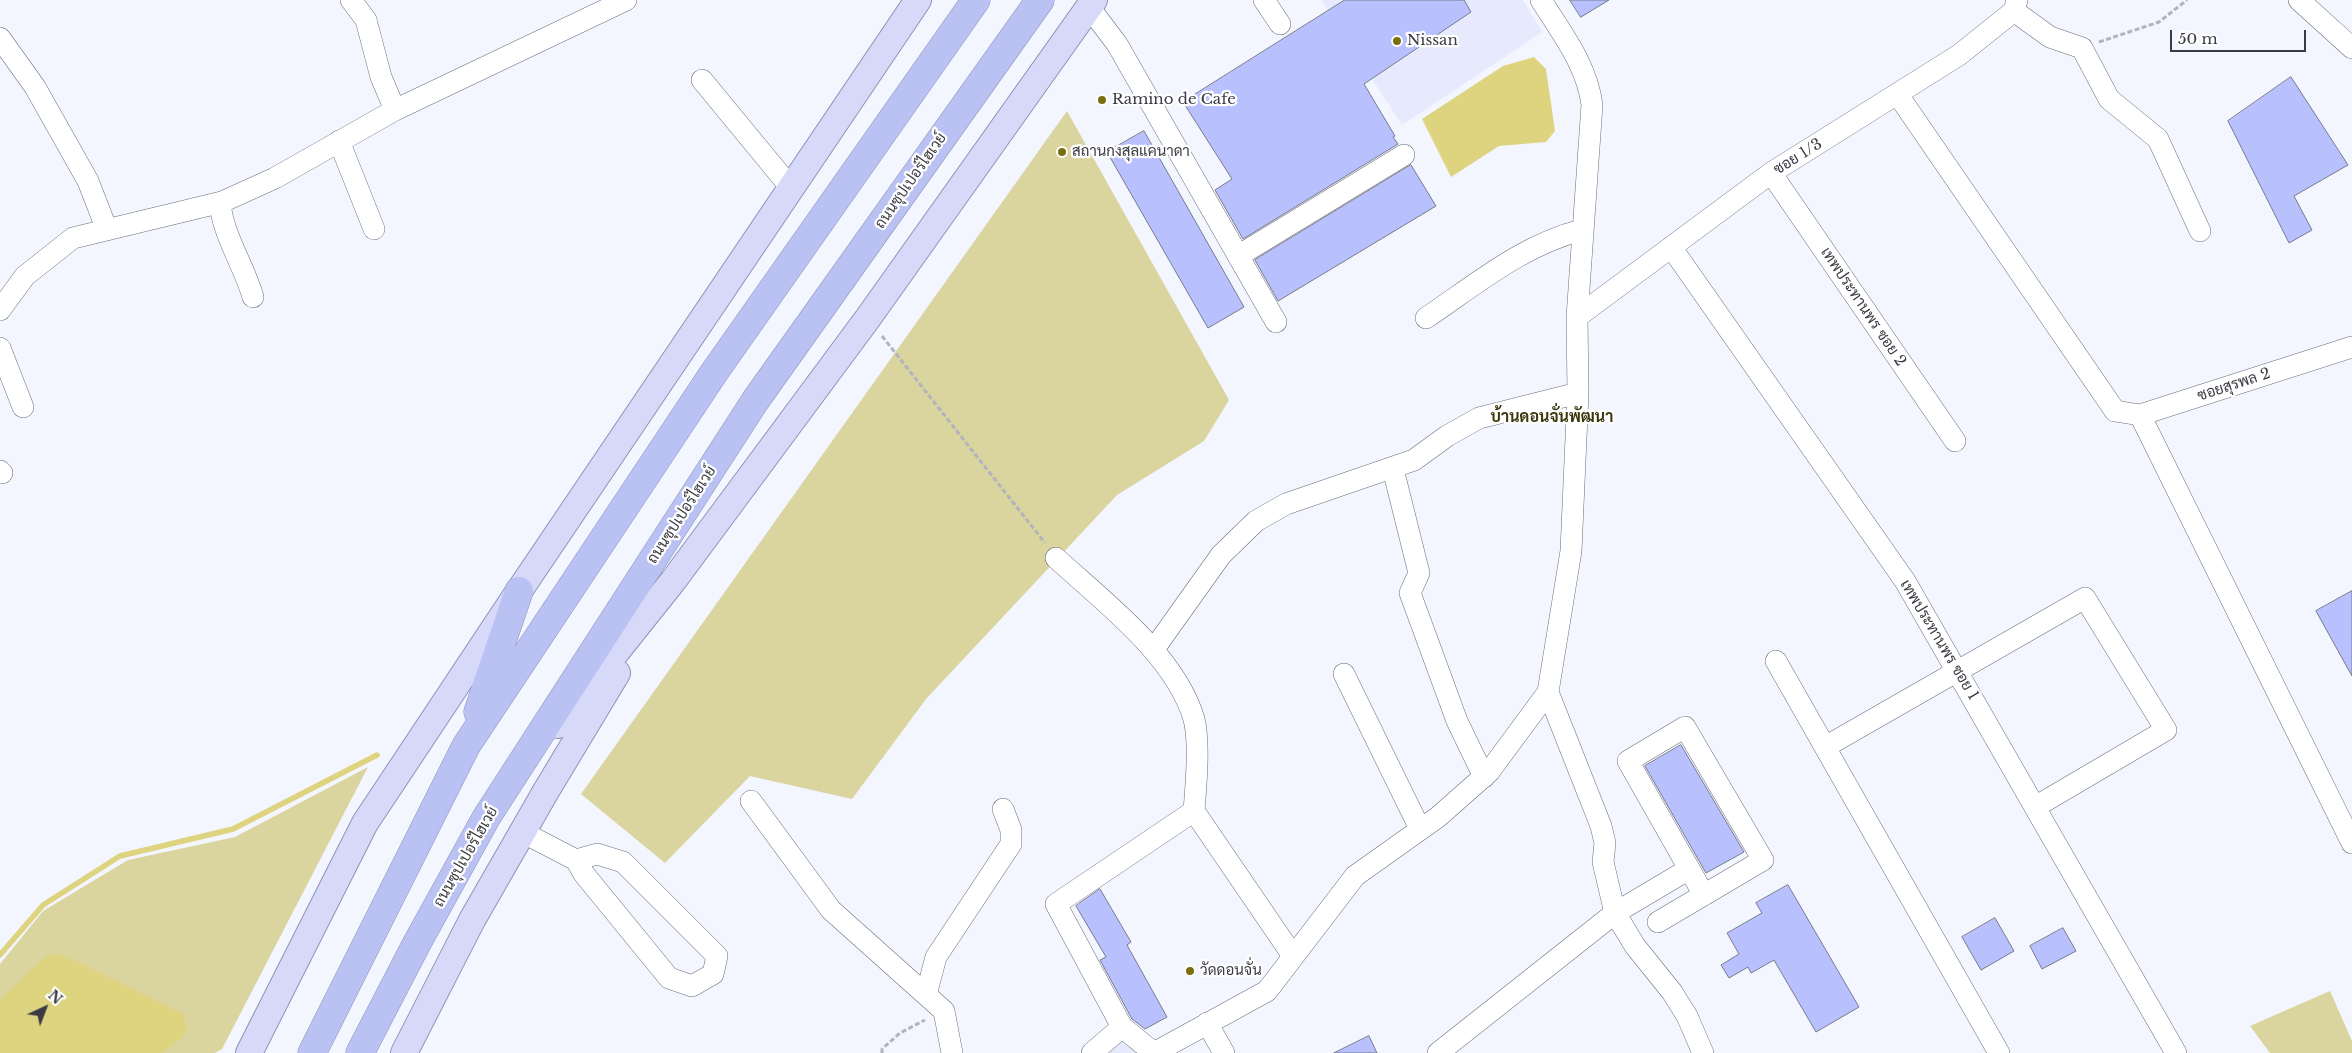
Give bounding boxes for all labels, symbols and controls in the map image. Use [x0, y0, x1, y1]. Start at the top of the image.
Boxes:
scale bar [2172, 20, 2308, 52]
text: 50 m [2178, 29, 2218, 48]
place label: Nissan [1407, 32, 1458, 50]
marker: Nissan [1391, 35, 1403, 47]
place label: Ramino de Cafe [1112, 91, 1236, 109]
marker: Ramino de Cafe [1096, 94, 1108, 106]
street label: ถนนซุปเปอร์ไฮเวย์ [871, 130, 951, 232]
street label: ซอย 1/3 [1770, 135, 1826, 179]
place label: สถานกงสุลแคนาดา [1072, 143, 1190, 161]
marker: สถานกงสุลแคนาดา [1056, 146, 1068, 158]
street label: เทพประทานพร ซอย 2 [1817, 244, 1909, 370]
street label: ซอยสุรพล 2 [2195, 365, 2273, 405]
district label: บ้านดอนจั่นพัฒนา [1491, 407, 1613, 427]
street label: ถนนซุปเปอร์ไฮเวย์ [644, 463, 720, 567]
street label: เทพประทานพร ซอย 1 [1896, 577, 1982, 703]
street label: ถนนซุปเปอร์ไฮเวย์ [430, 804, 502, 910]
place label: วัดดอนจั่น [1200, 962, 1262, 980]
marker: วัดดอนจั่น [1184, 965, 1196, 977]
north arrow [20, 983, 70, 1033]
text: N [44, 986, 66, 1008]

